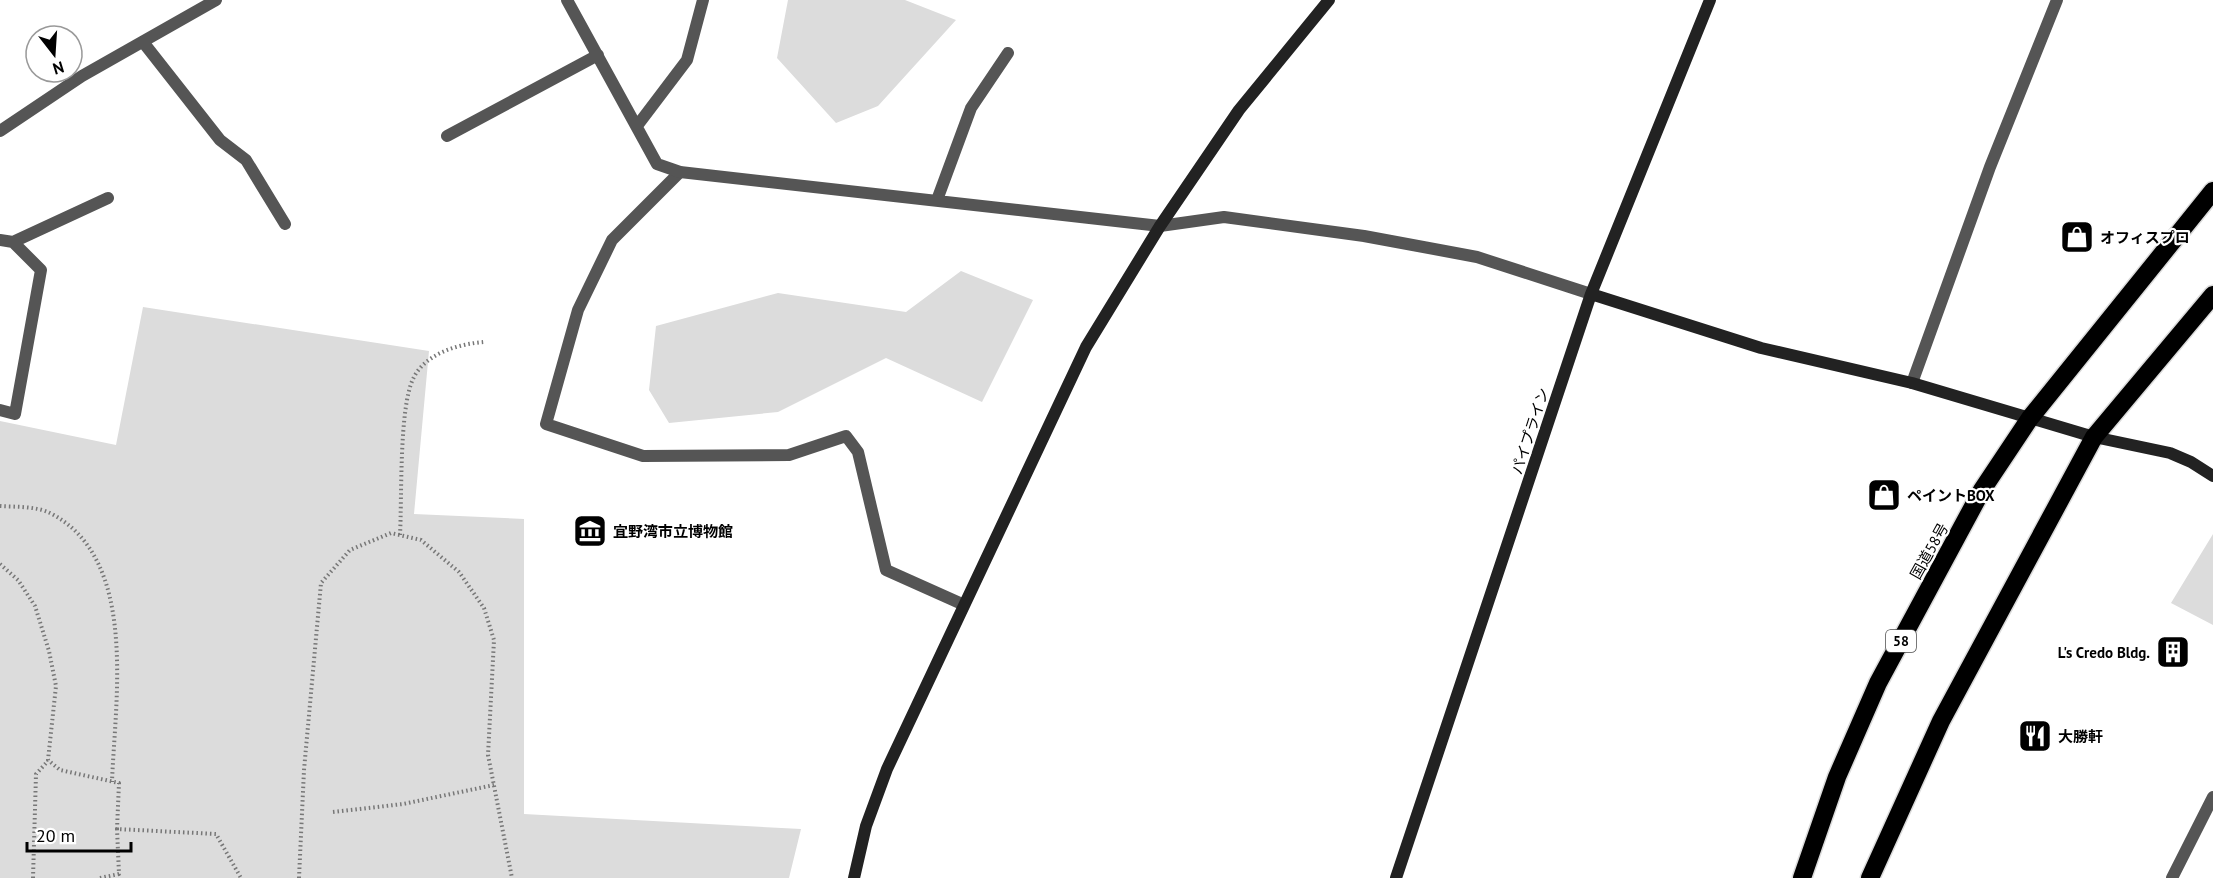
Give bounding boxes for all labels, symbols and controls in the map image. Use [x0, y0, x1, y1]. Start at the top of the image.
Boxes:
north arrow [24, 24, 84, 84]
text: N [50, 57, 66, 79]
shop icon: オフィスプロ [2059, 219, 2095, 255]
place label: オフィスプロ [2100, 228, 2190, 247]
street label: パイプライン [1507, 385, 1553, 477]
shop icon: ペイントBOX [1866, 477, 1902, 513]
place label: ペイントBOX [1907, 486, 1995, 505]
museum icon: 宜野湾市立博物館 [572, 513, 608, 549]
street label: 国道58号 [1906, 520, 1952, 582]
place label: 宜野湾市立博物館 [613, 522, 733, 541]
road number: 58 [1886, 630, 1916, 652]
building icon: L's Credo Bldg. [2155, 634, 2191, 670]
place label: L's Credo Bldg. [2058, 643, 2150, 662]
restaurant icon: 大勝軒 [2017, 718, 2053, 754]
place label: 大勝軒 [2058, 727, 2103, 746]
scale bar [27, 815, 130, 853]
text: 20 m [36, 824, 75, 847]

